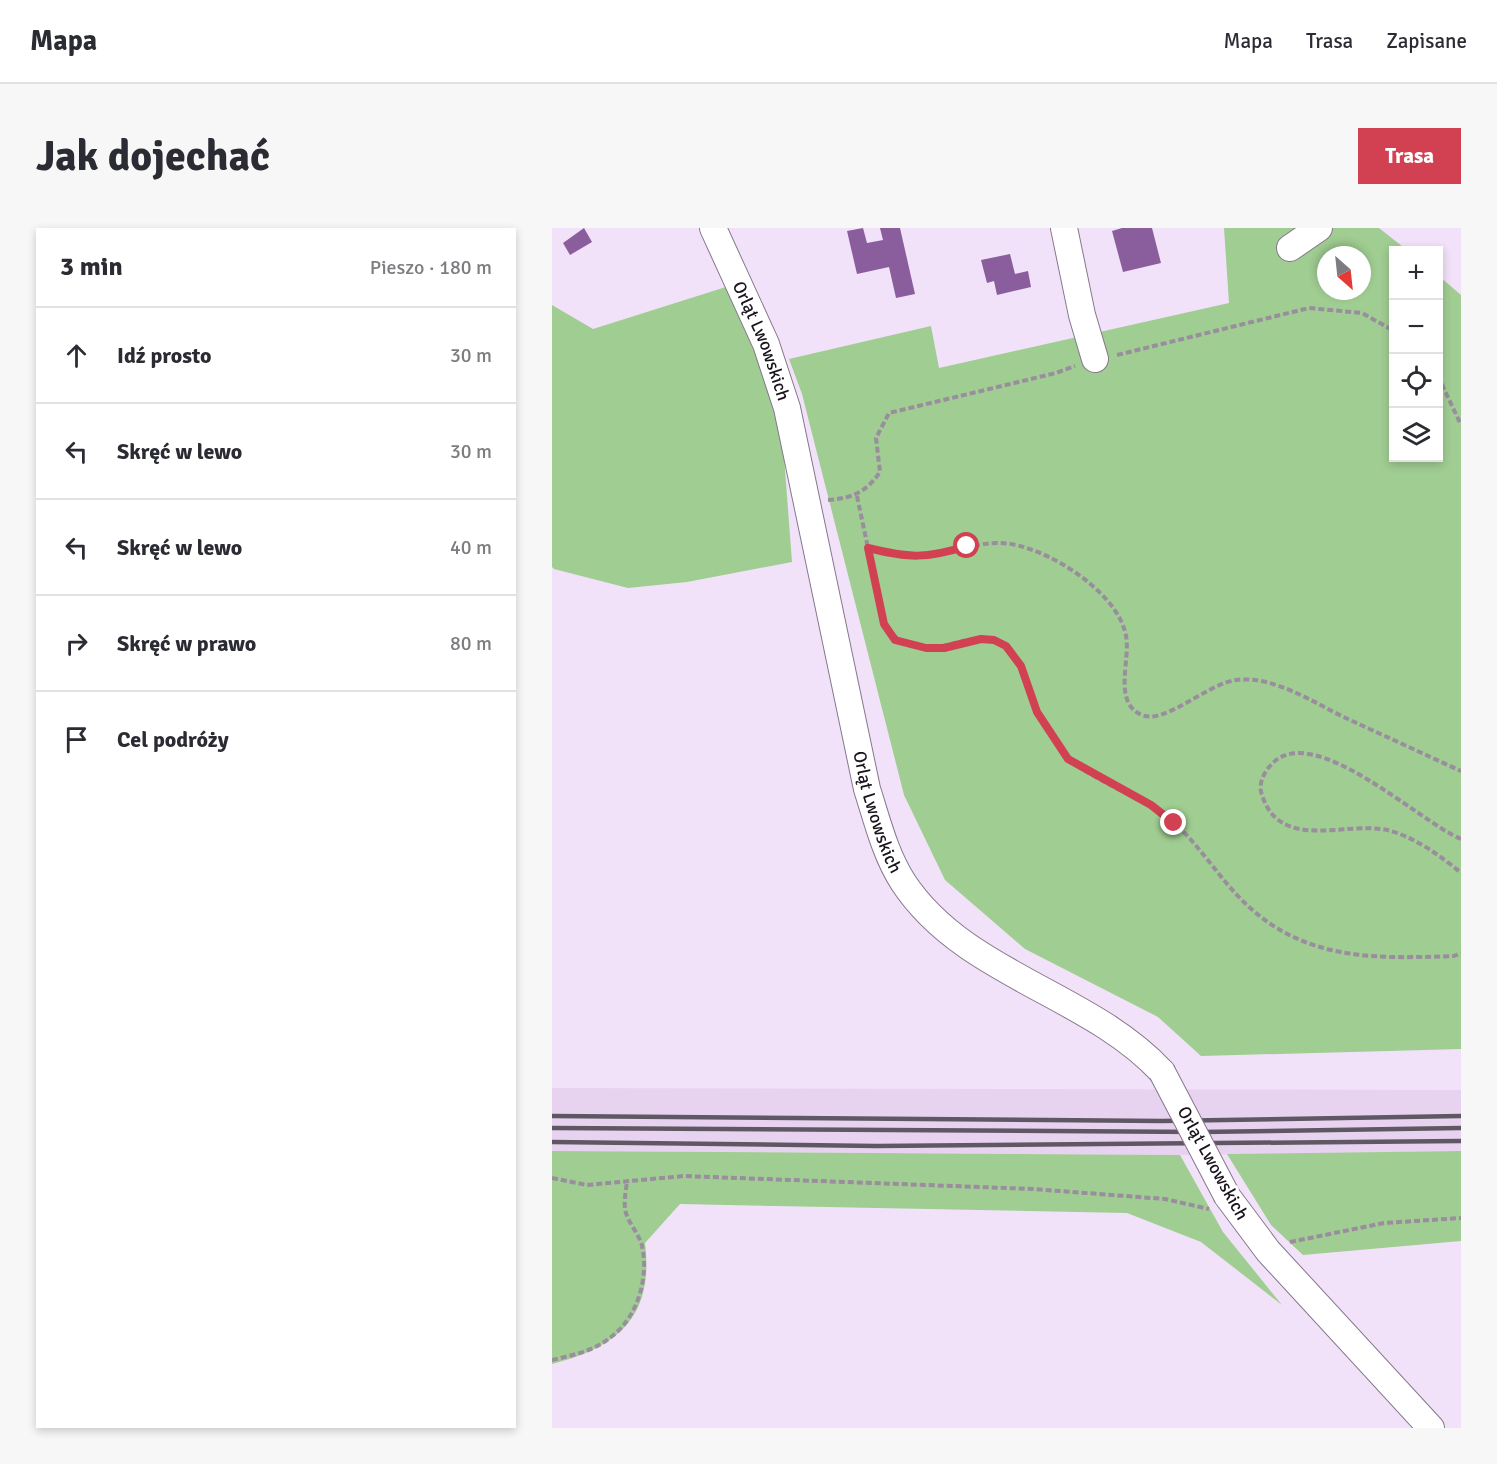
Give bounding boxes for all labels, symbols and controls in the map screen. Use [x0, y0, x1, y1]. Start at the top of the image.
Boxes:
text: Mapa [30, 24, 97, 58]
text: Mapa [1223, 28, 1273, 54]
text: Trasa [1306, 28, 1353, 54]
text: Zapisane [1386, 28, 1467, 54]
button: Trasa [1358, 128, 1461, 184]
text: Jak dojechać [36, 131, 270, 182]
north arrow [1317, 246, 1371, 300]
map controls [1389, 246, 1443, 462]
button: + [1389, 246, 1443, 300]
text: 3 min [60, 251, 123, 283]
text: Pieszo · 180 m [370, 255, 492, 280]
street label: Orląt Lwowskich [728, 278, 795, 403]
button: − [1389, 300, 1443, 354]
icon: ahead [60, 339, 93, 372]
text: Idź prosto [117, 342, 212, 369]
text: 30 m [450, 343, 492, 368]
button: locate [1389, 354, 1443, 408]
button: layers [1389, 408, 1443, 462]
icon: left [60, 435, 93, 468]
text: Skręć w lewo [117, 438, 242, 465]
text: 30 m [450, 439, 492, 464]
icon: left [60, 531, 93, 564]
route start [953, 532, 979, 558]
text: Skręć w lewo [117, 534, 242, 561]
text: 40 m [450, 535, 492, 560]
icon: right [60, 627, 93, 660]
text: Skręć w prawo [117, 630, 256, 657]
text: 80 m [450, 631, 492, 656]
icon: arrive [60, 723, 93, 756]
text: Cel podróży [117, 726, 229, 753]
street label: Orląt Lwowskich [848, 749, 907, 877]
route end [1160, 809, 1186, 835]
street label: Orląt Lwowskich [1173, 1102, 1253, 1224]

